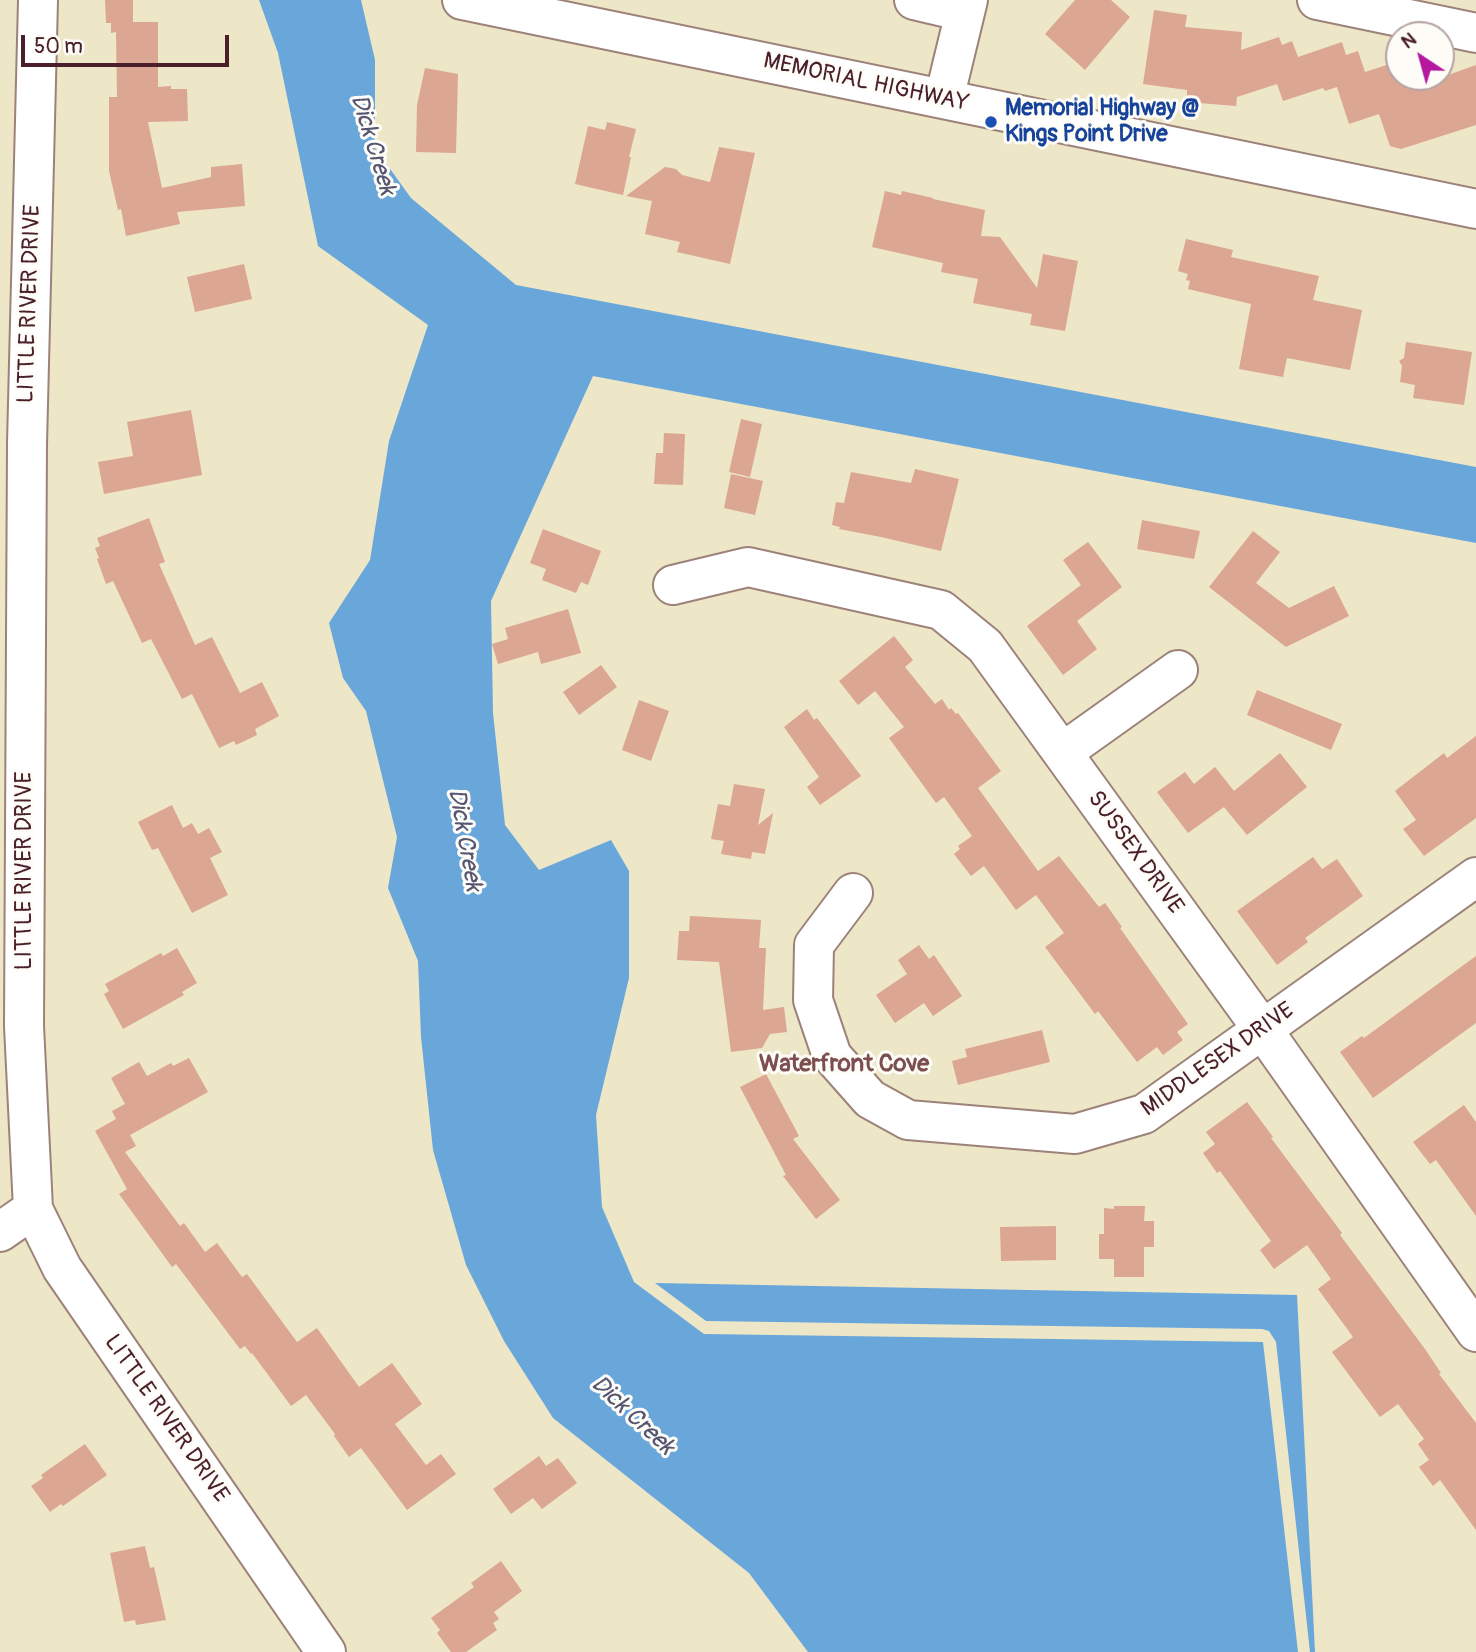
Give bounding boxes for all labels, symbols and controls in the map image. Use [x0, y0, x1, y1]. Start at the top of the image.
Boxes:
scale bar [24, 21, 233, 65]
north arrow [1385, 21, 1455, 91]
text: N [1397, 27, 1421, 54]
text: 50 m [34, 33, 83, 60]
street label: MEMORIAL HIGHWAY [761, 48, 971, 118]
water label: Dick Creek [343, 91, 401, 199]
place label: Memorial Highway @ Kings Point Drive [1005, 95, 1200, 149]
marker: Memorial Highway @ Kings Point Drive [983, 114, 999, 130]
street label: LITTLE RIVER DRIVE [13, 204, 47, 404]
street label: LITTLE RIVER DRIVE [11, 772, 39, 970]
street label: SUSSEX DRIVE [1081, 786, 1189, 920]
water label: Dick Creek [441, 787, 487, 893]
street label: MIDDLESEX DRIVE [1136, 997, 1300, 1123]
district label: Waterfront Cove [759, 1051, 929, 1079]
street label: LITTLE RIVER DRIVE [98, 1330, 234, 1508]
water label: Dick Creek [584, 1370, 680, 1462]

